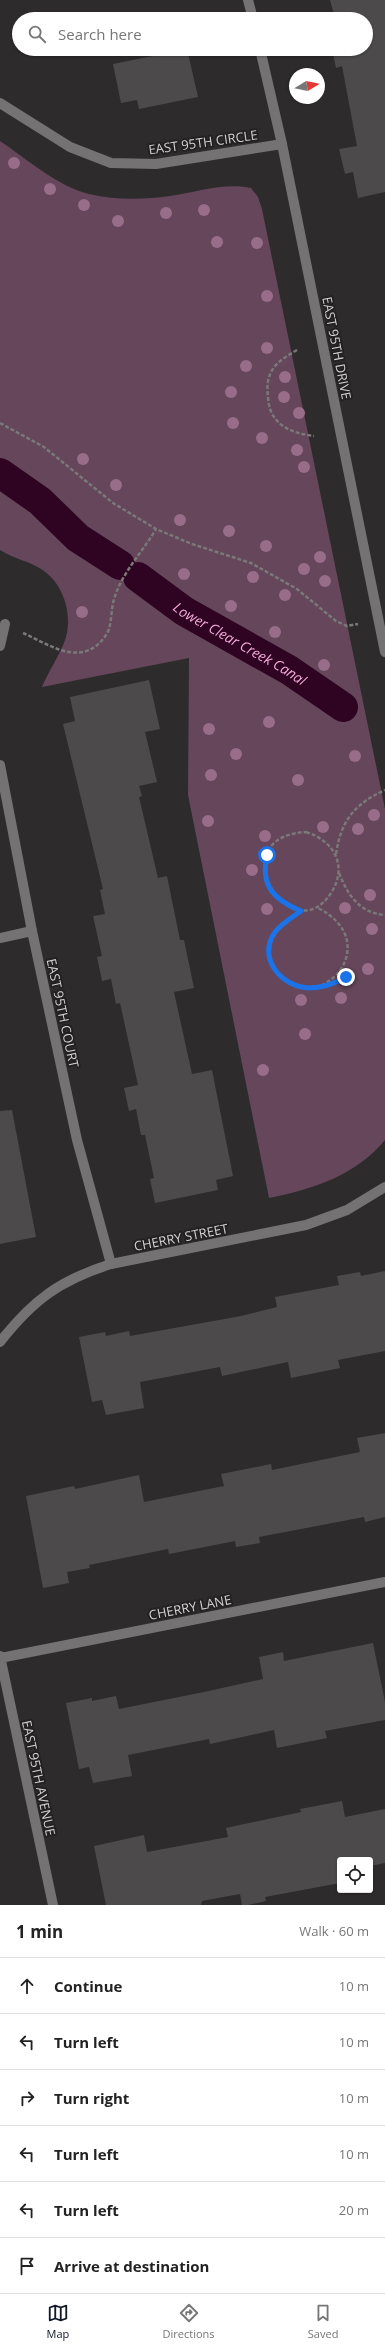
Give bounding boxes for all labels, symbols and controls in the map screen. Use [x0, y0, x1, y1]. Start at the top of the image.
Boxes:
search box [12, 12, 373, 56]
icon: search [26, 23, 48, 45]
text: Search here [58, 24, 142, 44]
north arrow [289, 68, 325, 104]
street label: EAST 95TH CIRCLE [147, 125, 259, 159]
street label: EAST 95TH DRIVE [318, 295, 356, 401]
water label: Lower Clear Creek Canal [170, 597, 311, 689]
route start [258, 846, 276, 864]
street label: EAST 95TH COURT [43, 957, 84, 1070]
route end [337, 968, 355, 986]
street label: CHERRY STREET [132, 1219, 230, 1255]
street label: CHERRY LANE [147, 1590, 233, 1624]
street label: EAST 95TH AVENUE [18, 1719, 60, 1837]
map controls [337, 1857, 373, 1893]
button: locate [337, 1857, 373, 1893]
text: 1 min [16, 1920, 63, 1943]
text: Walk · 60 m [299, 1922, 369, 1940]
icon: ahead [16, 1975, 38, 1997]
text: Continue [54, 1976, 122, 1996]
text: 10 m [339, 1977, 369, 1995]
icon: left [16, 2031, 38, 2053]
text: Turn left [54, 2032, 119, 2052]
text: 10 m [339, 2033, 369, 2051]
icon: right [16, 2087, 38, 2109]
text: Turn right [54, 2088, 129, 2108]
text: 10 m [339, 2089, 369, 2107]
icon: left [16, 2143, 38, 2165]
text: Turn left [54, 2144, 119, 2164]
text: 10 m [339, 2145, 369, 2163]
icon: left [16, 2199, 38, 2221]
text: Turn left [54, 2200, 119, 2220]
text: 20 m [339, 2201, 369, 2219]
icon: arrive [16, 2255, 38, 2277]
text: Arrive at destination [54, 2256, 209, 2276]
tab: Map [47, 2302, 69, 2341]
tab: Directions [163, 2302, 215, 2341]
tab: Saved [308, 2302, 338, 2341]

